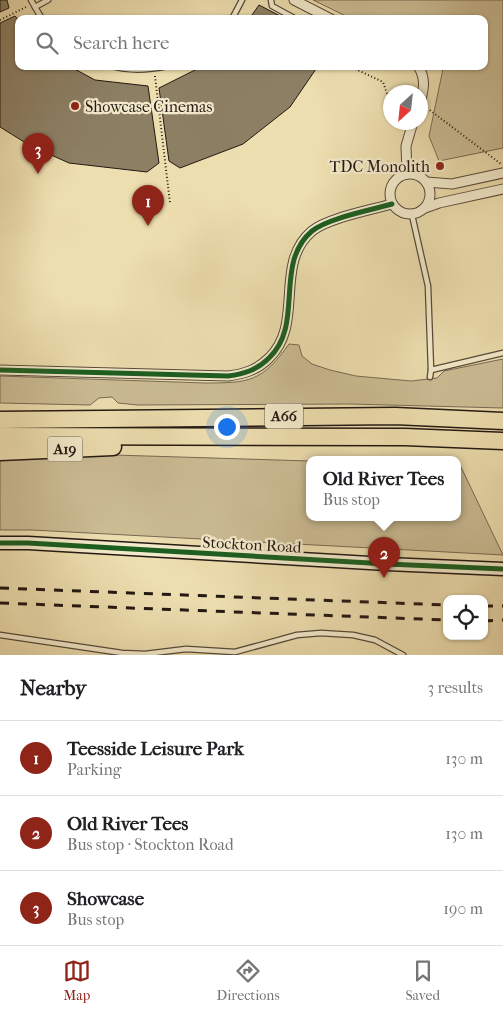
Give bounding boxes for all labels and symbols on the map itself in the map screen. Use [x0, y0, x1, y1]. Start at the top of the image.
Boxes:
north arrow [383, 85, 428, 130]
place label: Showcase Cinemas [85, 97, 213, 116]
marker: Showcase Cinemas [69, 100, 81, 112]
pin: 3 [22, 133, 54, 174]
place label: TDC Monolith [329, 157, 430, 176]
marker: TDC Monolith [434, 160, 446, 172]
pin: 1 [132, 185, 164, 226]
road number: A66 [265, 404, 303, 428]
your location [214, 414, 240, 440]
road number: A19 [48, 436, 82, 462]
street label: Stockton Road [202, 532, 302, 557]
pin: 2 [368, 537, 400, 578]

